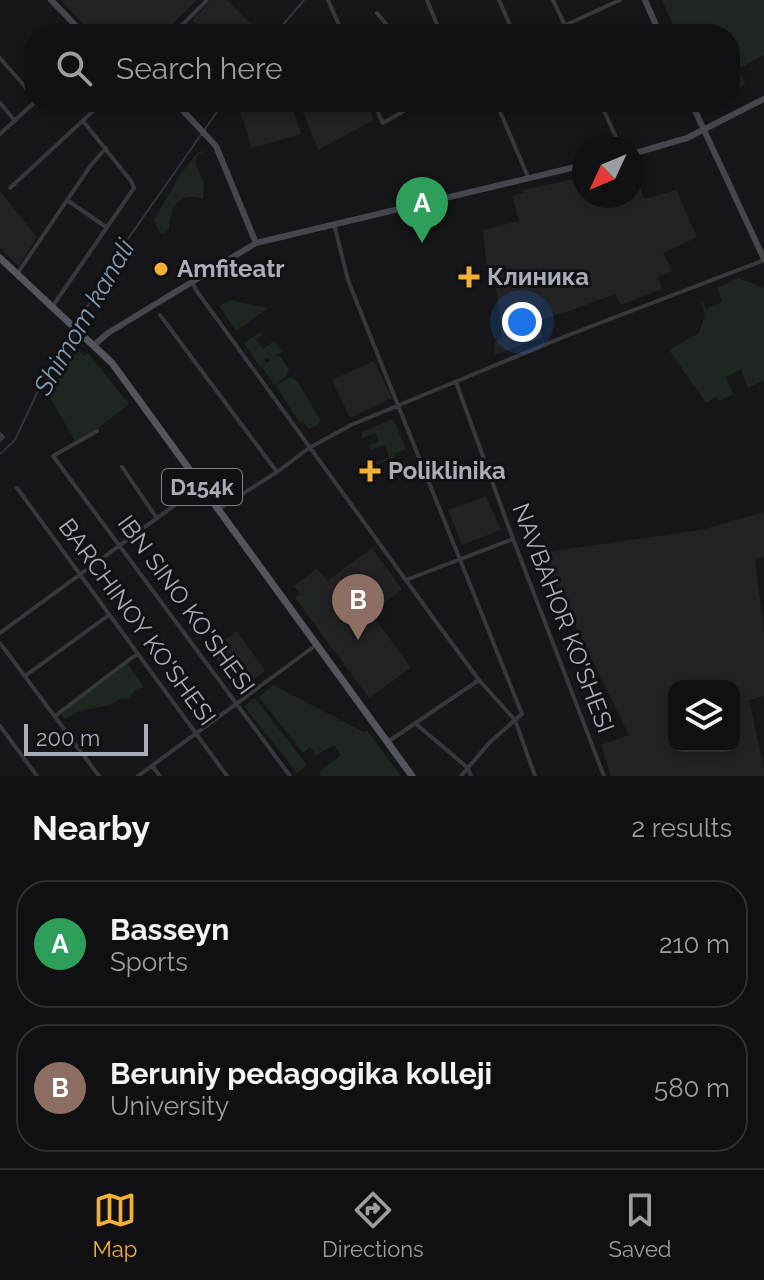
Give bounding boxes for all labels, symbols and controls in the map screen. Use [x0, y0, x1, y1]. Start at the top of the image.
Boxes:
search box [24, 24, 740, 112]
icon: search [52, 46, 96, 90]
text: Search here [116, 51, 283, 86]
north arrow [572, 136, 644, 208]
pin: A [396, 177, 448, 243]
water label: Shimom kanali [27, 233, 141, 401]
place label: Amfiteatr [177, 254, 285, 283]
marker: Amfiteatr [152, 260, 170, 278]
place label: Клиника [487, 262, 589, 291]
marker: Клиника [458, 266, 480, 288]
your location [502, 302, 542, 342]
place label: Poliklinika [388, 456, 506, 485]
marker: Poliklinika [359, 460, 381, 482]
road number: D154k [162, 469, 242, 505]
street label: NAVBAHOR KO'SHESI [506, 499, 621, 737]
street label: IBN SINO KO'SHESI [112, 509, 261, 700]
street label: BARCHINOY KO'SHESI [53, 513, 222, 731]
pin: B [332, 574, 384, 640]
map controls [668, 680, 740, 752]
button: layers [668, 680, 740, 752]
scale bar [24, 720, 148, 756]
text: 200 m [36, 725, 100, 751]
text: Nearby [32, 808, 150, 848]
text: 2 results [632, 813, 732, 843]
text: Basseyn [110, 912, 229, 947]
text: A [51, 929, 69, 959]
text: 210 m [659, 929, 730, 959]
text: Sports [110, 947, 188, 977]
text: Beruniy pedagogika kolleji [110, 1056, 492, 1091]
text: B [51, 1073, 69, 1103]
text: 580 m [654, 1073, 730, 1103]
text: University [110, 1091, 229, 1121]
tab: Map [92, 1188, 137, 1262]
tab: Directions [322, 1188, 424, 1262]
tab: Saved [609, 1188, 672, 1262]

